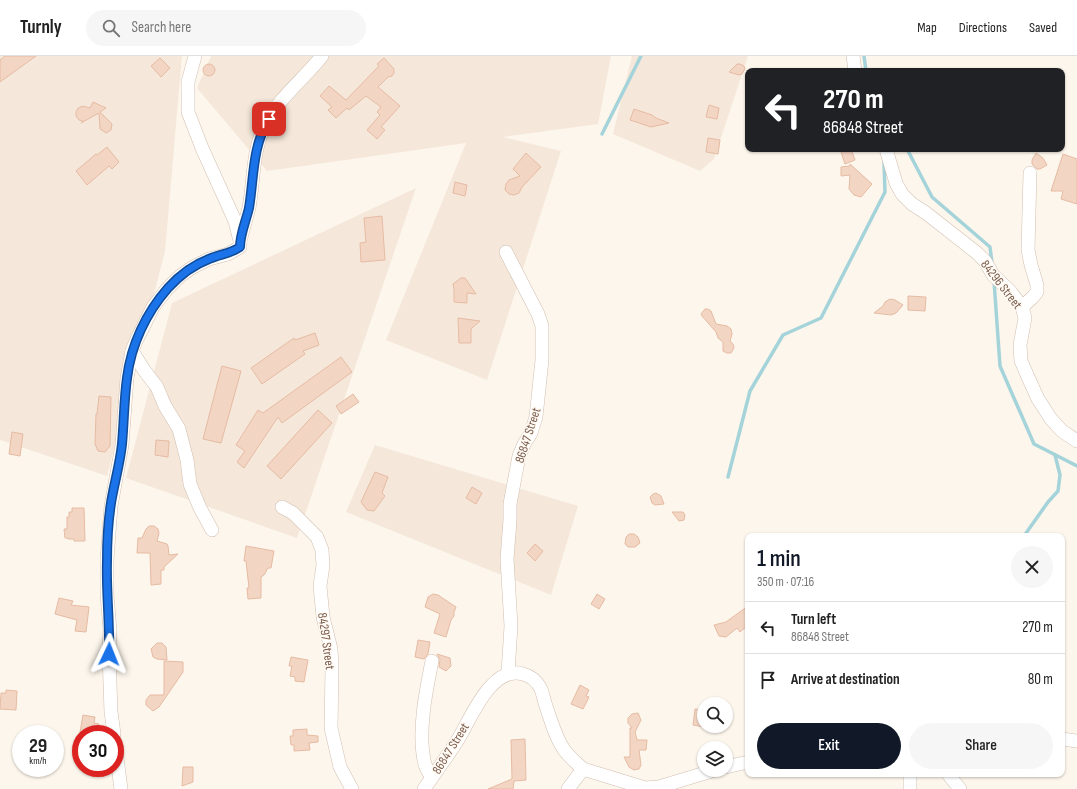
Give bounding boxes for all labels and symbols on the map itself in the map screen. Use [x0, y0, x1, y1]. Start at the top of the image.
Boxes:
pin [252, 102, 286, 136]
street label: 84296 Street [977, 257, 1025, 312]
street label: 86847 Street [511, 406, 544, 465]
street label: 84297 Street [314, 612, 338, 671]
position arrow [88, 633, 130, 675]
street label: 86847 Street [429, 720, 473, 777]
speed limit sign: 30 [72, 725, 124, 777]

